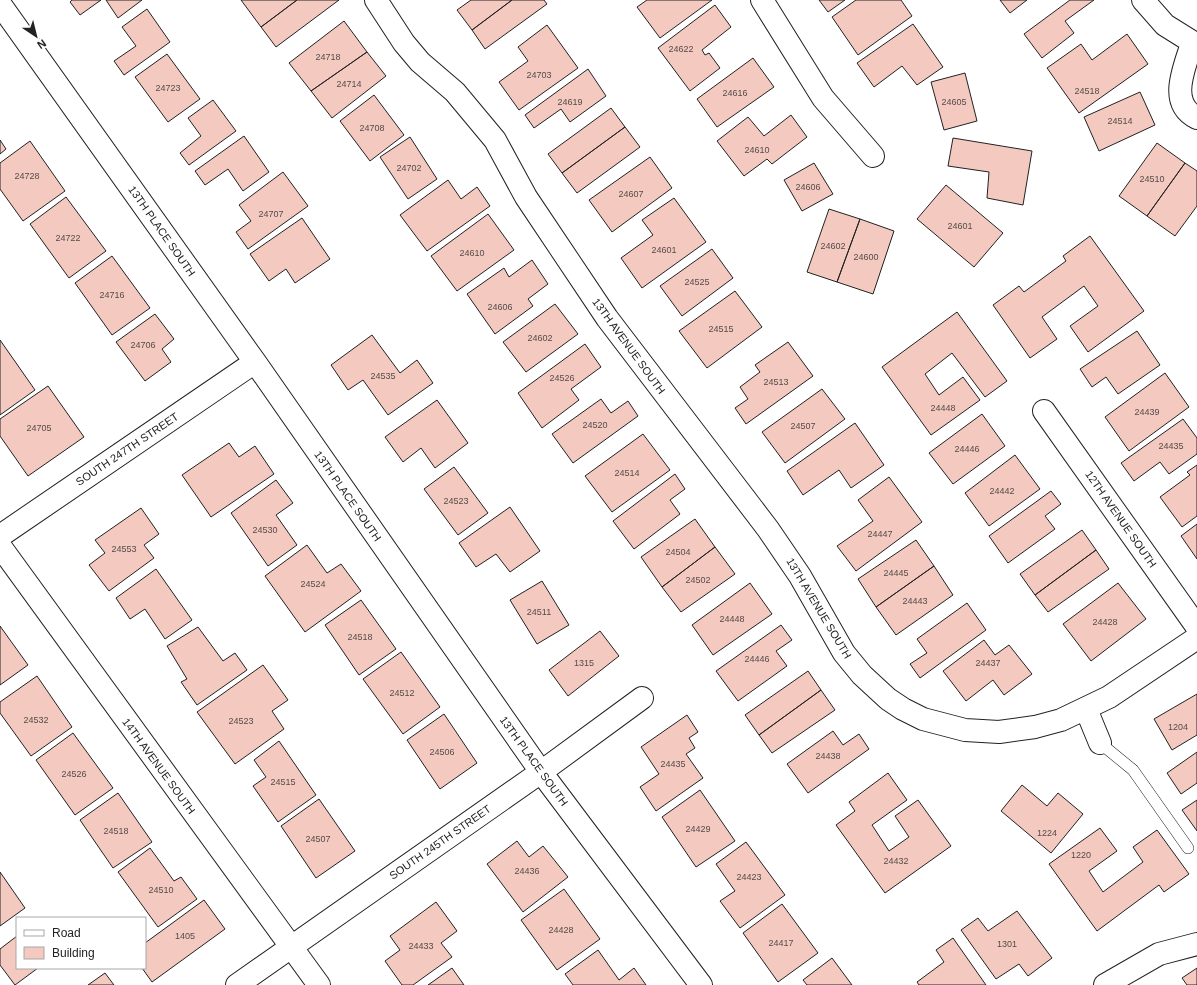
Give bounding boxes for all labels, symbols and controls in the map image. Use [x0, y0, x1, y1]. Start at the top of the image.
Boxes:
north arrow [16, 16, 56, 56]
text: N [35, 37, 48, 51]
house number: 24622 [668, 44, 694, 54]
house number: 24718 [315, 52, 341, 62]
house number: 24703 [526, 70, 552, 80]
house number: 24714 [336, 79, 362, 89]
house number: 24723 [155, 83, 181, 93]
house number: 24518 [1074, 86, 1100, 96]
house number: 24616 [722, 88, 748, 98]
house number: 24619 [557, 97, 583, 107]
house number: 24605 [941, 97, 967, 107]
house number: 24514 [1107, 116, 1133, 126]
house number: 24708 [359, 123, 385, 133]
house number: 24610 [744, 145, 770, 155]
house number: 24702 [396, 163, 422, 173]
house number: 24728 [14, 171, 40, 181]
house number: 24510 [1139, 174, 1165, 184]
house number: 24606 [795, 182, 821, 192]
street label: 13TH PLACE SOUTH [126, 183, 198, 279]
house number: 24607 [618, 189, 644, 199]
house number: 24707 [258, 209, 284, 219]
house number: 24601 [947, 221, 973, 231]
house number: 24722 [55, 233, 81, 243]
house number: 24602 [820, 241, 846, 251]
house number: 24601 [651, 245, 677, 255]
house number: 24610 [459, 248, 485, 258]
house number: 24600 [853, 252, 879, 262]
house number: 24525 [684, 277, 710, 287]
house number: 24716 [99, 290, 125, 300]
street label: 13TH AVENUE SOUTH [590, 296, 668, 396]
house number: 24606 [487, 302, 513, 312]
house number: 24515 [708, 324, 734, 334]
house number: 24602 [527, 333, 553, 343]
house number: 24706 [130, 340, 156, 350]
house number: 24535 [370, 371, 396, 381]
house number: 24526 [549, 373, 575, 383]
house number: 24513 [763, 377, 789, 387]
house number: 24448 [930, 403, 956, 413]
house number: 24439 [1134, 407, 1160, 417]
street label: SOUTH 247TH STREET [73, 410, 181, 488]
house number: 24520 [582, 420, 608, 430]
house number: 24507 [790, 421, 816, 431]
house number: 24705 [26, 423, 52, 433]
house number: 24435 [1158, 441, 1184, 451]
house number: 24446 [954, 444, 980, 454]
street label: 13TH PLACE SOUTH [312, 448, 384, 544]
house number: 24514 [614, 468, 640, 478]
street label: 12TH AVENUE SOUTH [1083, 468, 1159, 570]
house number: 24442 [989, 486, 1015, 496]
house number: 24523 [443, 496, 469, 506]
house number: 24530 [252, 525, 278, 535]
house number: 24447 [867, 529, 893, 539]
house number: 24553 [111, 544, 137, 554]
house number: 24504 [665, 547, 691, 557]
street label: 13TH AVENUE SOUTH [784, 555, 854, 661]
house number: 24445 [883, 568, 909, 578]
house number: 24502 [685, 575, 711, 585]
house number: 24524 [300, 579, 326, 589]
house number: 24443 [902, 596, 928, 606]
house number: 24511 [527, 607, 551, 617]
house number: 24448 [719, 614, 745, 624]
house number: 24428 [1092, 617, 1118, 627]
house number: 24518 [347, 632, 373, 642]
house number: 24446 [744, 654, 770, 664]
house number: 1315 [574, 658, 594, 668]
house number: 24437 [975, 658, 1001, 668]
house number: 24512 [389, 688, 415, 698]
street label: 13TH PLACE SOUTH [498, 714, 571, 808]
house number: 24532 [23, 715, 49, 725]
street label: 14TH AVENUE SOUTH [120, 716, 198, 816]
house number: 24523 [228, 716, 254, 726]
house number: 1204 [1168, 722, 1188, 732]
house number: 24506 [429, 747, 455, 757]
house number: 24438 [815, 751, 841, 761]
house number: 24435 [660, 759, 686, 769]
house number: 24526 [61, 769, 87, 779]
house number: 24515 [270, 777, 296, 787]
street label: SOUTH 245TH STREET [387, 802, 493, 882]
house number: 24429 [685, 824, 711, 834]
house number: 24518 [103, 826, 129, 836]
house number: 1224 [1037, 828, 1057, 838]
house number: 24507 [305, 834, 331, 844]
house number: 1220 [1071, 850, 1091, 860]
house number: 24432 [883, 856, 909, 866]
house number: 24436 [514, 866, 540, 876]
house number: 24423 [736, 872, 762, 882]
house number: 24510 [148, 885, 174, 895]
legend [16, 917, 146, 969]
house number: 24428 [548, 925, 574, 935]
text: Road [52, 926, 81, 940]
house number: 1405 [175, 931, 195, 941]
house number: 24417 [768, 938, 794, 948]
house number: 1301 [997, 939, 1017, 949]
house number: 24433 [408, 941, 434, 951]
text: Building [52, 946, 95, 960]

